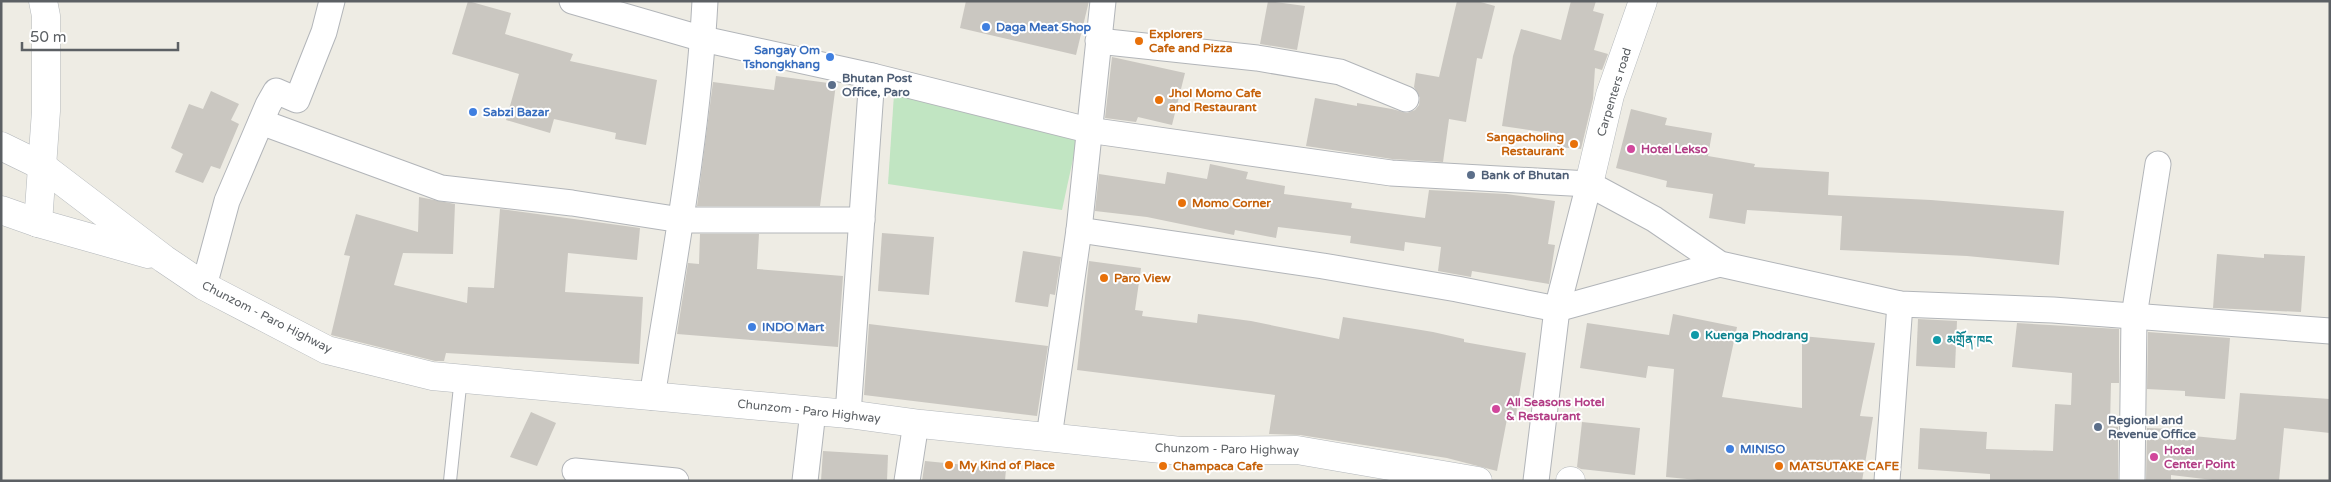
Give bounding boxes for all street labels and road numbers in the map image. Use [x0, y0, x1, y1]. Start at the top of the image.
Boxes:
street label: Carpenters road [1594, 46, 1634, 138]
street label: Chunzom - Paro Highway [200, 278, 335, 356]
street label: Chunzom - Paro Highway [737, 397, 882, 426]
street label: Chunzom - Paro Highway [1155, 441, 1300, 457]

